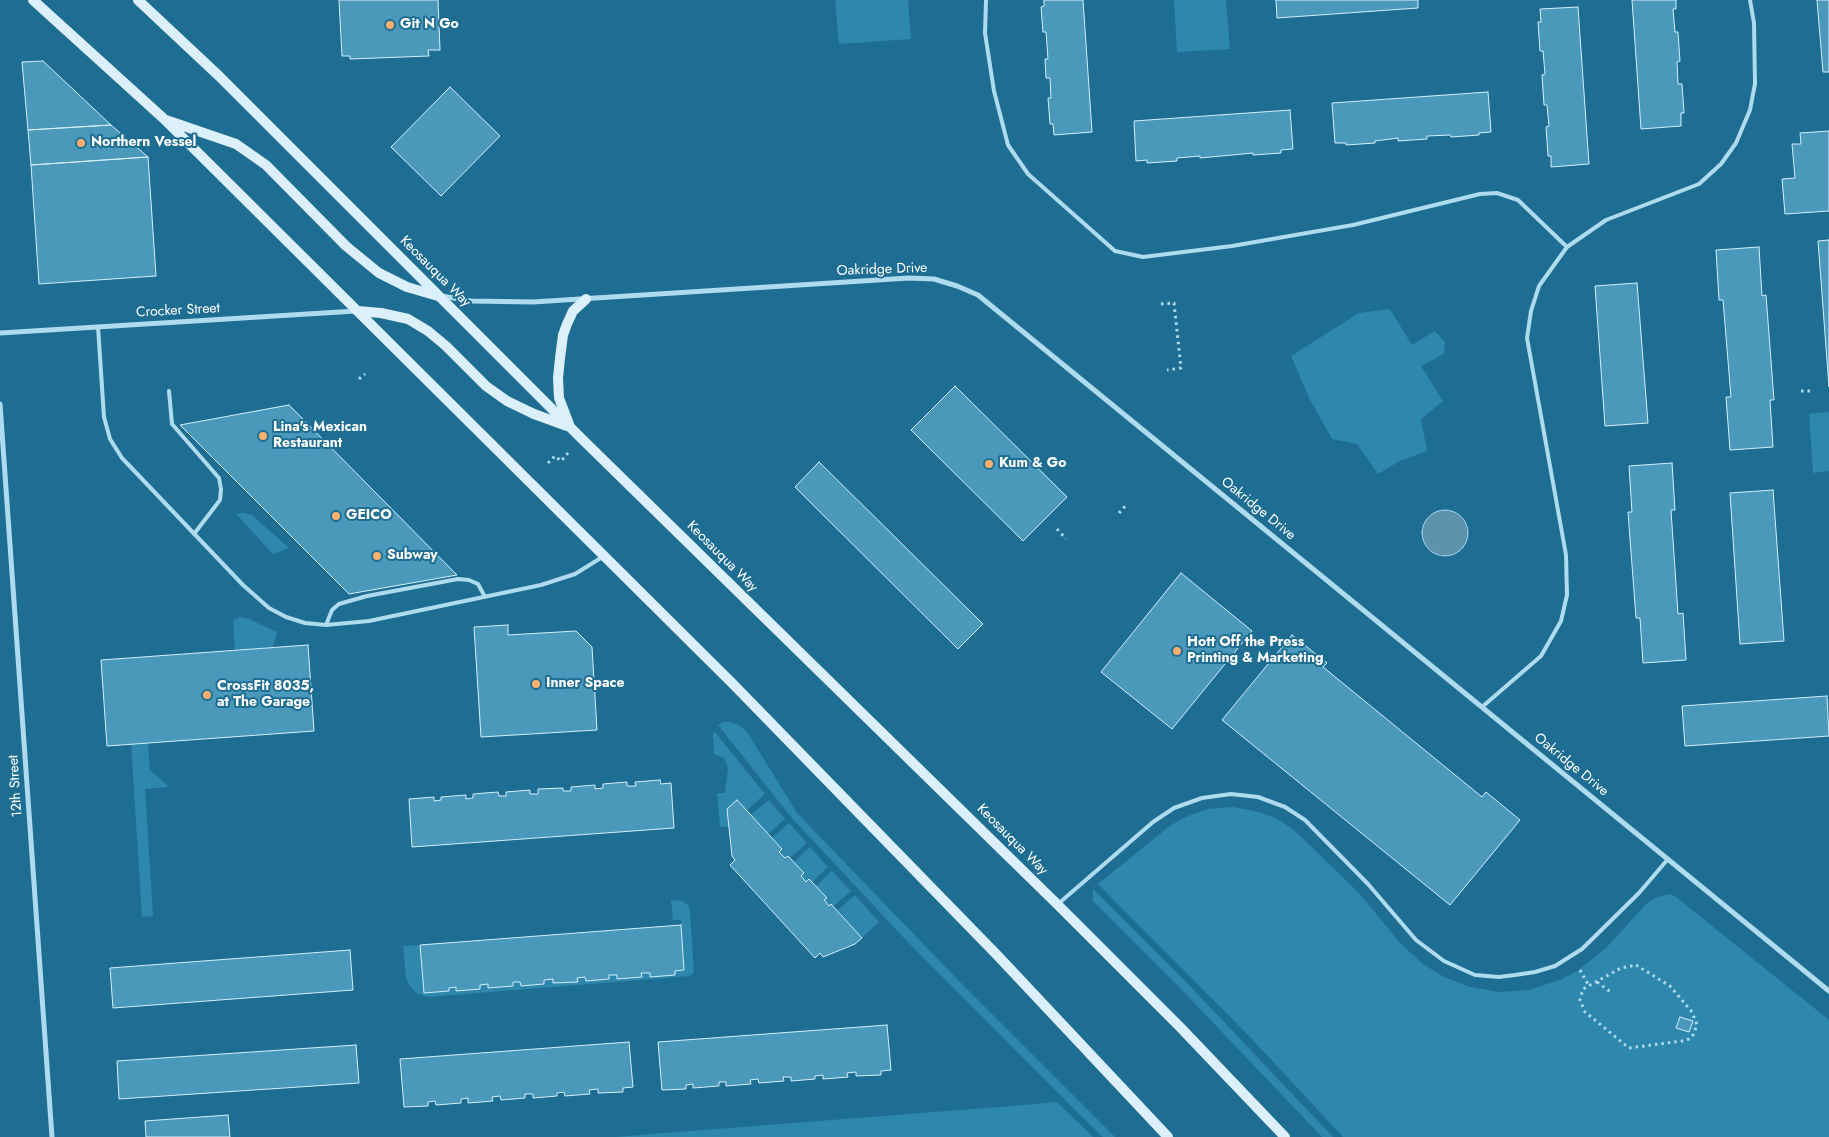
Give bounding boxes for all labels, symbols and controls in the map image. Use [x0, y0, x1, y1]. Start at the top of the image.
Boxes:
place label: Git N Go [400, 17, 459, 33]
marker: Git N Go [384, 19, 396, 31]
place label: Northern Vessel [91, 135, 196, 151]
marker: Northern Vessel [75, 137, 87, 149]
street label: Keosauqua Way [396, 233, 474, 311]
street label: Oakridge Drive [836, 260, 928, 280]
street label: Crocker Street [136, 300, 220, 322]
place label: Lina's Mexican Restaurant [273, 420, 367, 452]
marker: Lina's Mexican Restaurant [257, 430, 269, 442]
place label: Kum & Go [999, 456, 1066, 472]
marker: Kum & Go [983, 458, 995, 470]
street label: Oakridge Drive [1217, 474, 1299, 544]
place label: GEICO [346, 508, 392, 524]
marker: GEICO [330, 510, 342, 522]
street label: Keosauqua Way [683, 518, 761, 596]
place label: Subway [387, 548, 438, 564]
marker: Subway [371, 550, 383, 562]
place label: Hott Off the Press Printing & Marketing [1187, 635, 1324, 668]
marker: Hott Off the Press Printing & Marketing [1171, 645, 1183, 657]
place label: Inner Space [546, 676, 624, 692]
marker: Inner Space [530, 678, 542, 690]
place label: CrossFit 8035, at The Garage [217, 679, 314, 712]
marker: CrossFit 8035, at The Garage [201, 689, 213, 701]
street label: Oakridge Drive [1530, 730, 1612, 800]
street label: 12th Street [5, 754, 27, 818]
street label: Keosauqua Way [973, 801, 1051, 879]

